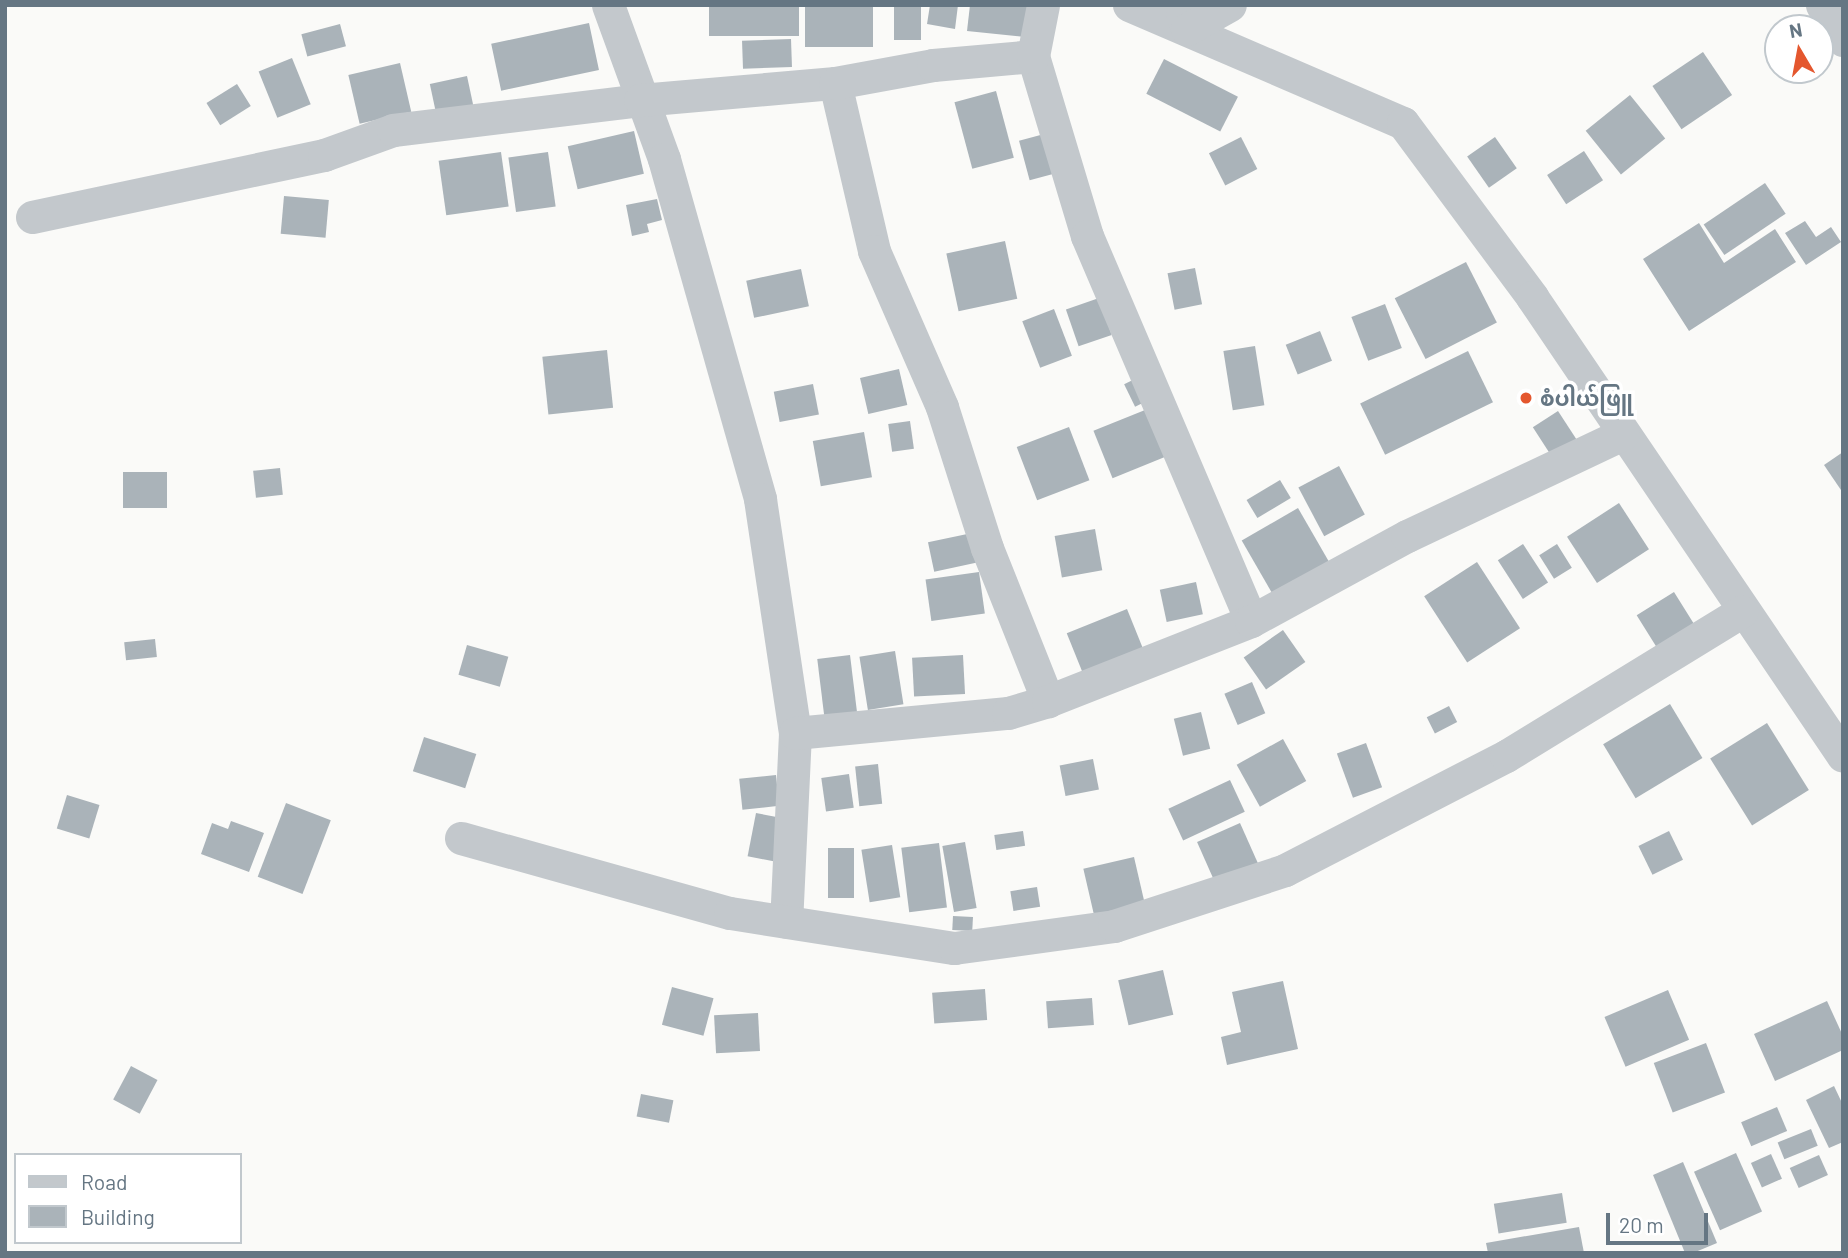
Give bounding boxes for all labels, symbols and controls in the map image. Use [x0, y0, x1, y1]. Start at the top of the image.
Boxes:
north arrow [1764, 14, 1834, 84]
text: N [1787, 17, 1804, 42]
place label: စံပါယ်ဖြူ [1540, 385, 1634, 411]
marker: စံပါယ်ဖြူ [1518, 390, 1534, 406]
legend [14, 1153, 242, 1244]
text: Road [81, 1169, 127, 1194]
scale bar [1610, 1198, 1712, 1242]
text: Building [81, 1204, 155, 1229]
text: 20 m [1619, 1212, 1664, 1237]

